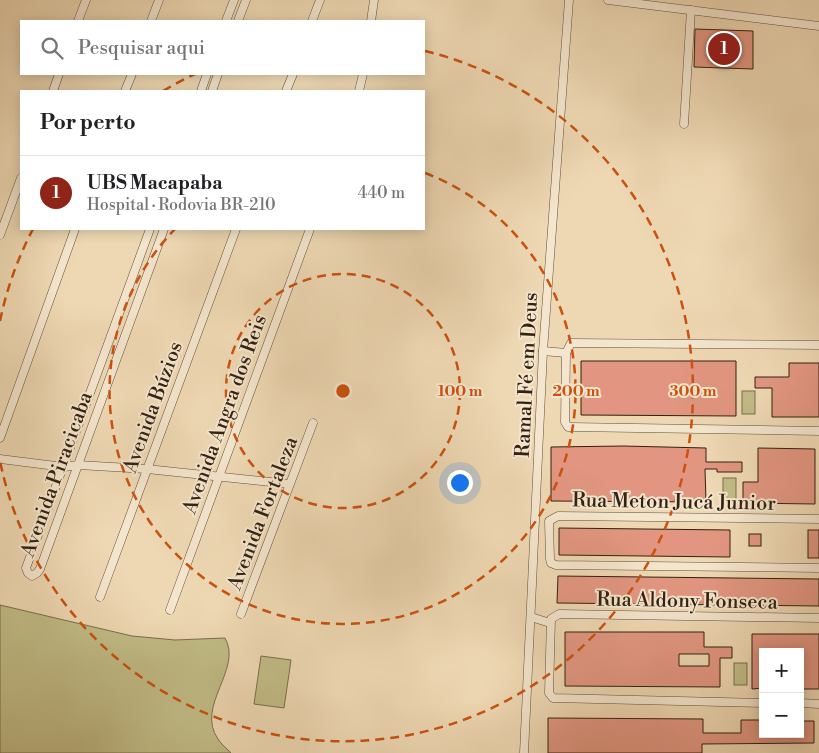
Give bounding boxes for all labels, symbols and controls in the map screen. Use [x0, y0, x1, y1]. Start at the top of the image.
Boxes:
search box [20, 20, 425, 75]
pin: 1 [708, 30, 740, 68]
icon: search [38, 34, 66, 62]
text: Pesquisar aqui [78, 36, 205, 60]
text: Por perto [40, 110, 136, 136]
text: UBS Macapaba [87, 171, 222, 195]
text: 1 [52, 183, 60, 203]
text: 440 m [358, 183, 405, 203]
text: Hospital · Rodovia BR-210 [87, 195, 276, 215]
street label: Ramal Fé em Deus [511, 292, 544, 458]
street label: Avenida Angra dos Reis [177, 311, 273, 519]
street label: Avenida Búzios [118, 338, 189, 478]
centre of rings [334, 382, 352, 400]
text: 100 m [438, 382, 483, 401]
text: 200 m [552, 382, 600, 401]
text: 300 m [670, 382, 717, 401]
street label: Avenida Piracicaba [16, 388, 99, 561]
street label: Avenida Fortaleza [222, 433, 304, 595]
your location [447, 470, 473, 496]
street label: Rua Meton Jucá Junior [572, 488, 777, 517]
street label: Rua Aldony Fonseca [596, 587, 779, 616]
map controls [759, 648, 804, 738]
button: + [759, 648, 804, 693]
button: − [759, 693, 804, 738]

